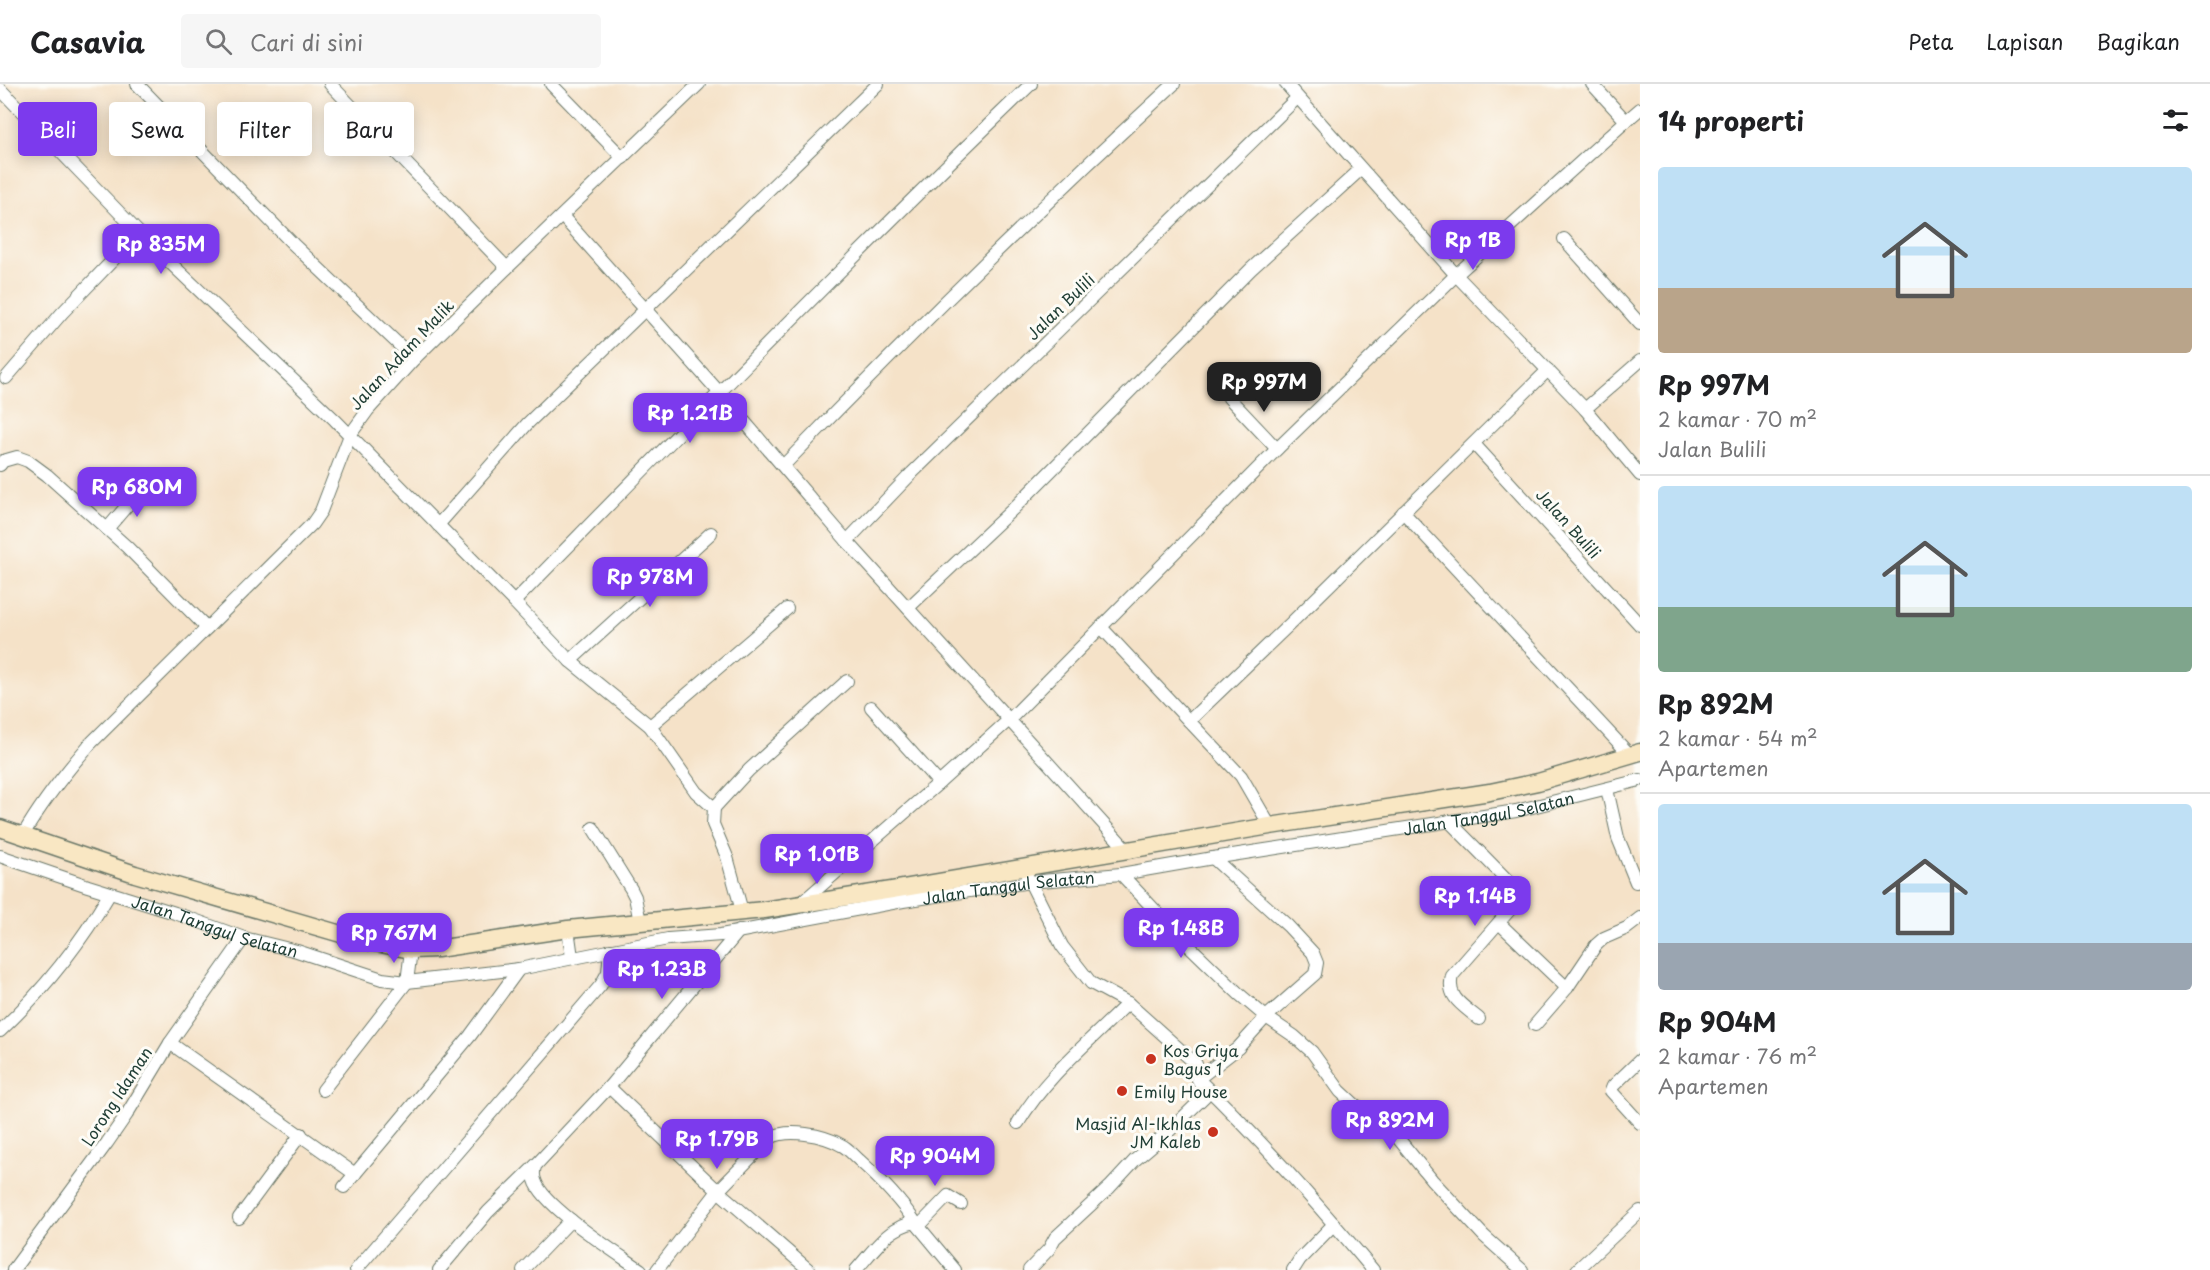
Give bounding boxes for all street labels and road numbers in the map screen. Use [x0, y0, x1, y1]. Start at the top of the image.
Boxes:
street label: Jalan Bulili [1020, 267, 1100, 345]
street label: Jalan Adam Malik [343, 293, 459, 415]
street label: Jalan Bulili [1531, 483, 1607, 563]
street label: Jalan Tanggul Selatan [1401, 785, 1576, 840]
street label: Jalan Tanggul Selatan [921, 864, 1095, 910]
street label: Jalan Tanggul Selatan [129, 888, 301, 963]
street label: Lorong Idaman [75, 1042, 157, 1150]

